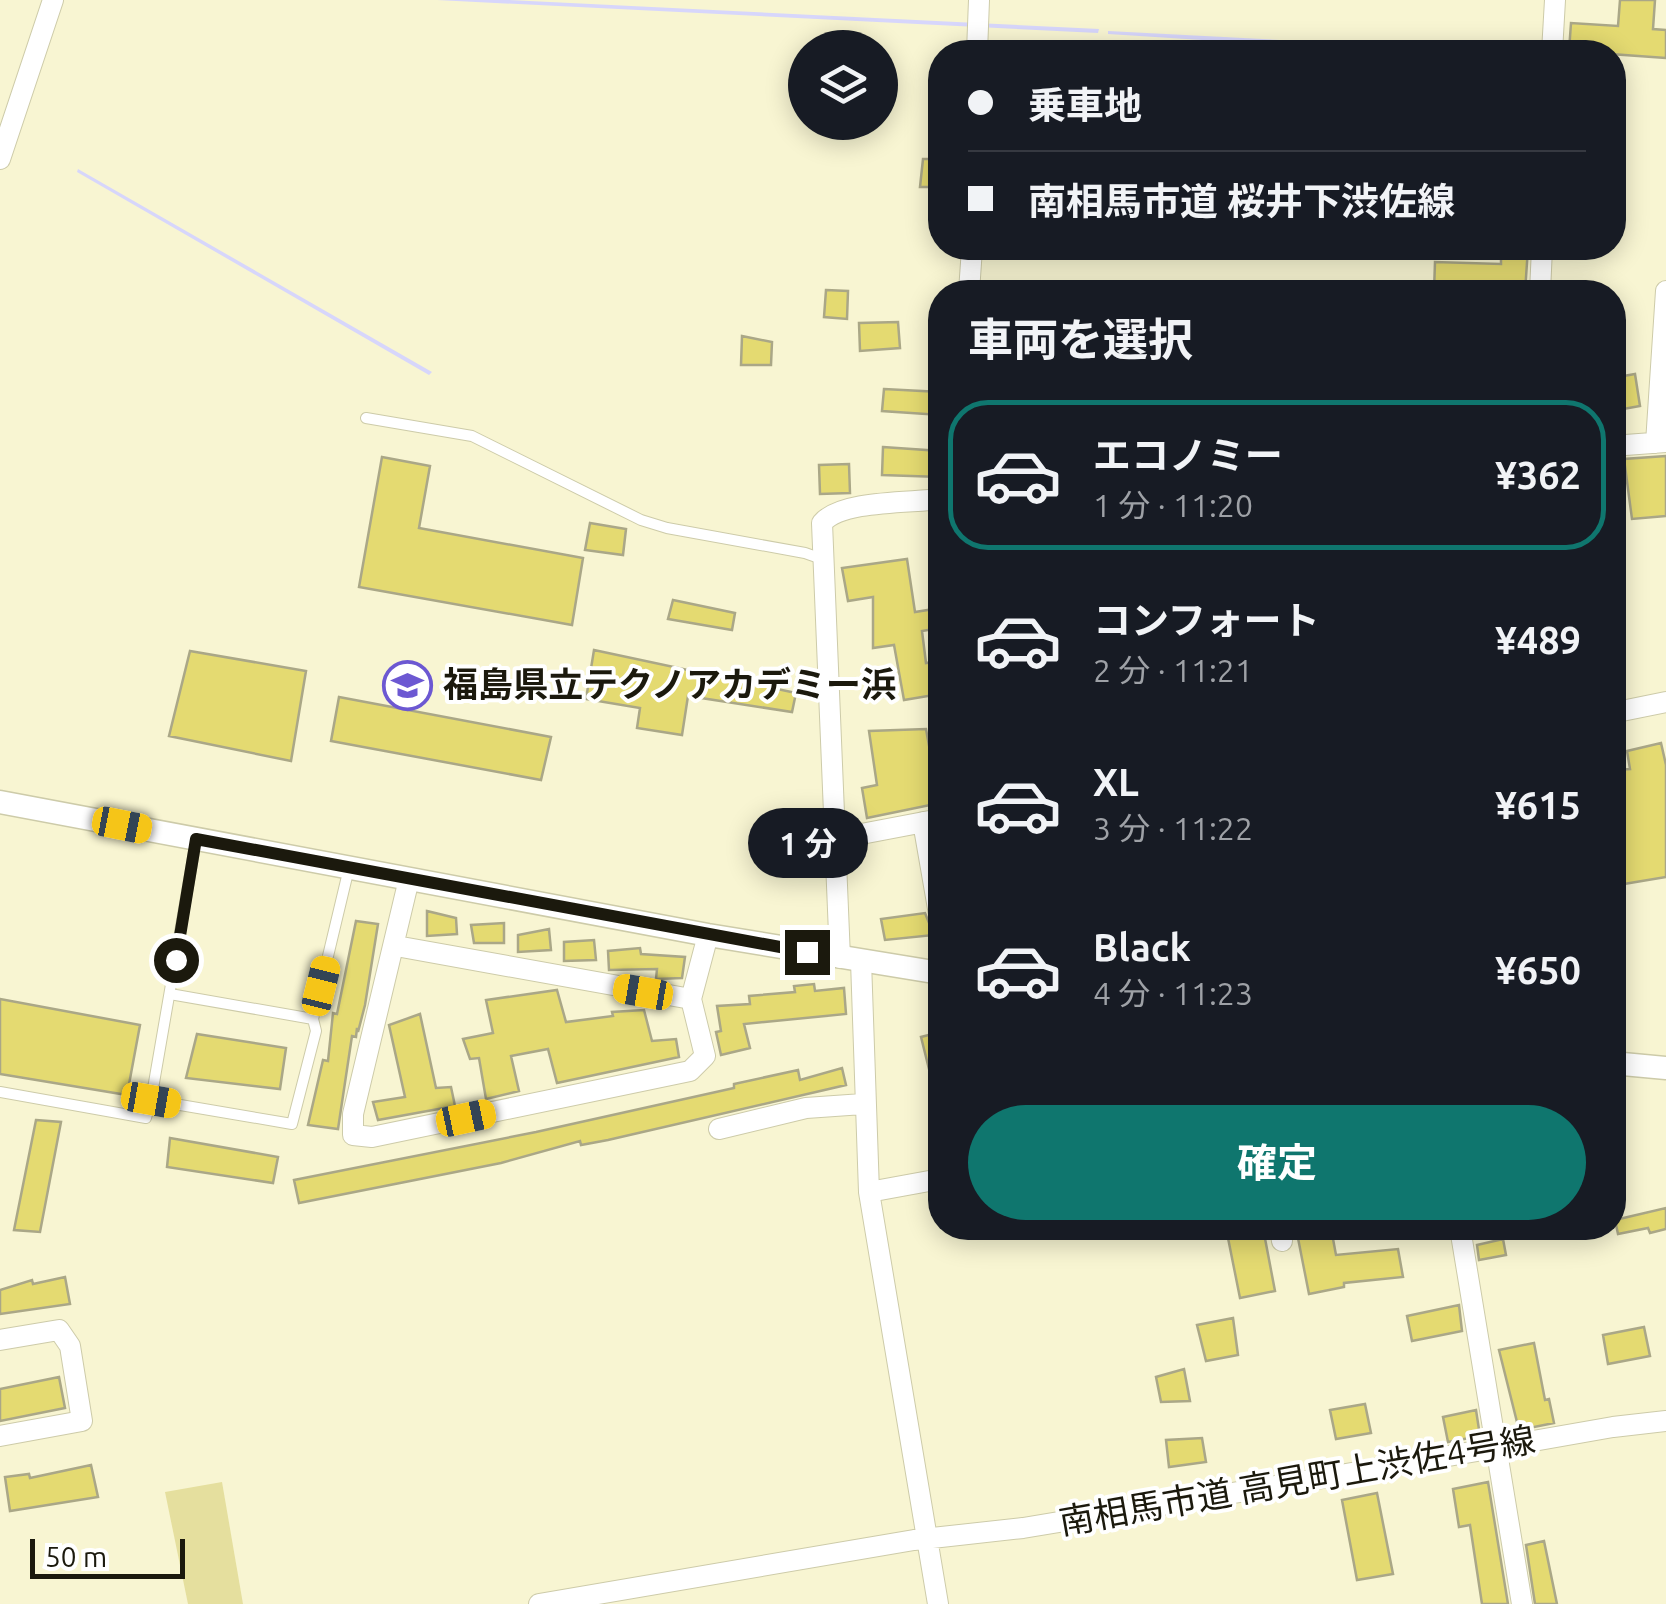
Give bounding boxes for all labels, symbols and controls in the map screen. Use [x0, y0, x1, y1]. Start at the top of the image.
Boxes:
map controls [788, 30, 898, 140]
button: layers [788, 30, 898, 140]
text: 乗車地 [1028, 84, 1142, 126]
text: 南相馬市道 桜井下渋佐線 [1028, 180, 1455, 222]
text: 車両を選択 [968, 314, 1193, 365]
icon: car [973, 430, 1063, 520]
text: エコノミー [1093, 434, 1283, 476]
text: ¥362 [1495, 454, 1581, 496]
text: 1 分 · 11:20 [1093, 487, 1253, 523]
icon: car [973, 595, 1063, 685]
text: コンフォート [1093, 599, 1320, 641]
text: ¥489 [1495, 619, 1581, 661]
text: 2 分 · 11:21 [1093, 652, 1253, 688]
school or university icon: 福島県立テクノアカデミー浜 [382, 659, 434, 711]
place label: 福島県立テクノアカデミー浜 [443, 664, 896, 704]
icon: car [973, 760, 1063, 850]
text: XL [1093, 761, 1139, 803]
text: ¥615 [1495, 784, 1581, 826]
car [90, 805, 154, 845]
callout: 1 分 [747, 807, 867, 877]
text: 3 分 · 11:22 [1093, 810, 1253, 846]
text: 1 分 [779, 825, 837, 861]
icon: car [973, 925, 1063, 1015]
text: Black [1093, 926, 1191, 968]
route end [785, 930, 830, 975]
route start [154, 938, 199, 983]
text: ¥650 [1495, 949, 1581, 991]
car [299, 953, 343, 1019]
car [611, 972, 675, 1012]
text: 4 分 · 11:23 [1093, 975, 1253, 1011]
car [119, 1080, 183, 1120]
car [434, 1097, 498, 1139]
button: 確定 [968, 1105, 1586, 1220]
street label: 南相馬市道 高見町上渋佐4号線 [1056, 1418, 1538, 1542]
scale bar [30, 1534, 185, 1578]
text: 50 m [45, 1541, 107, 1572]

